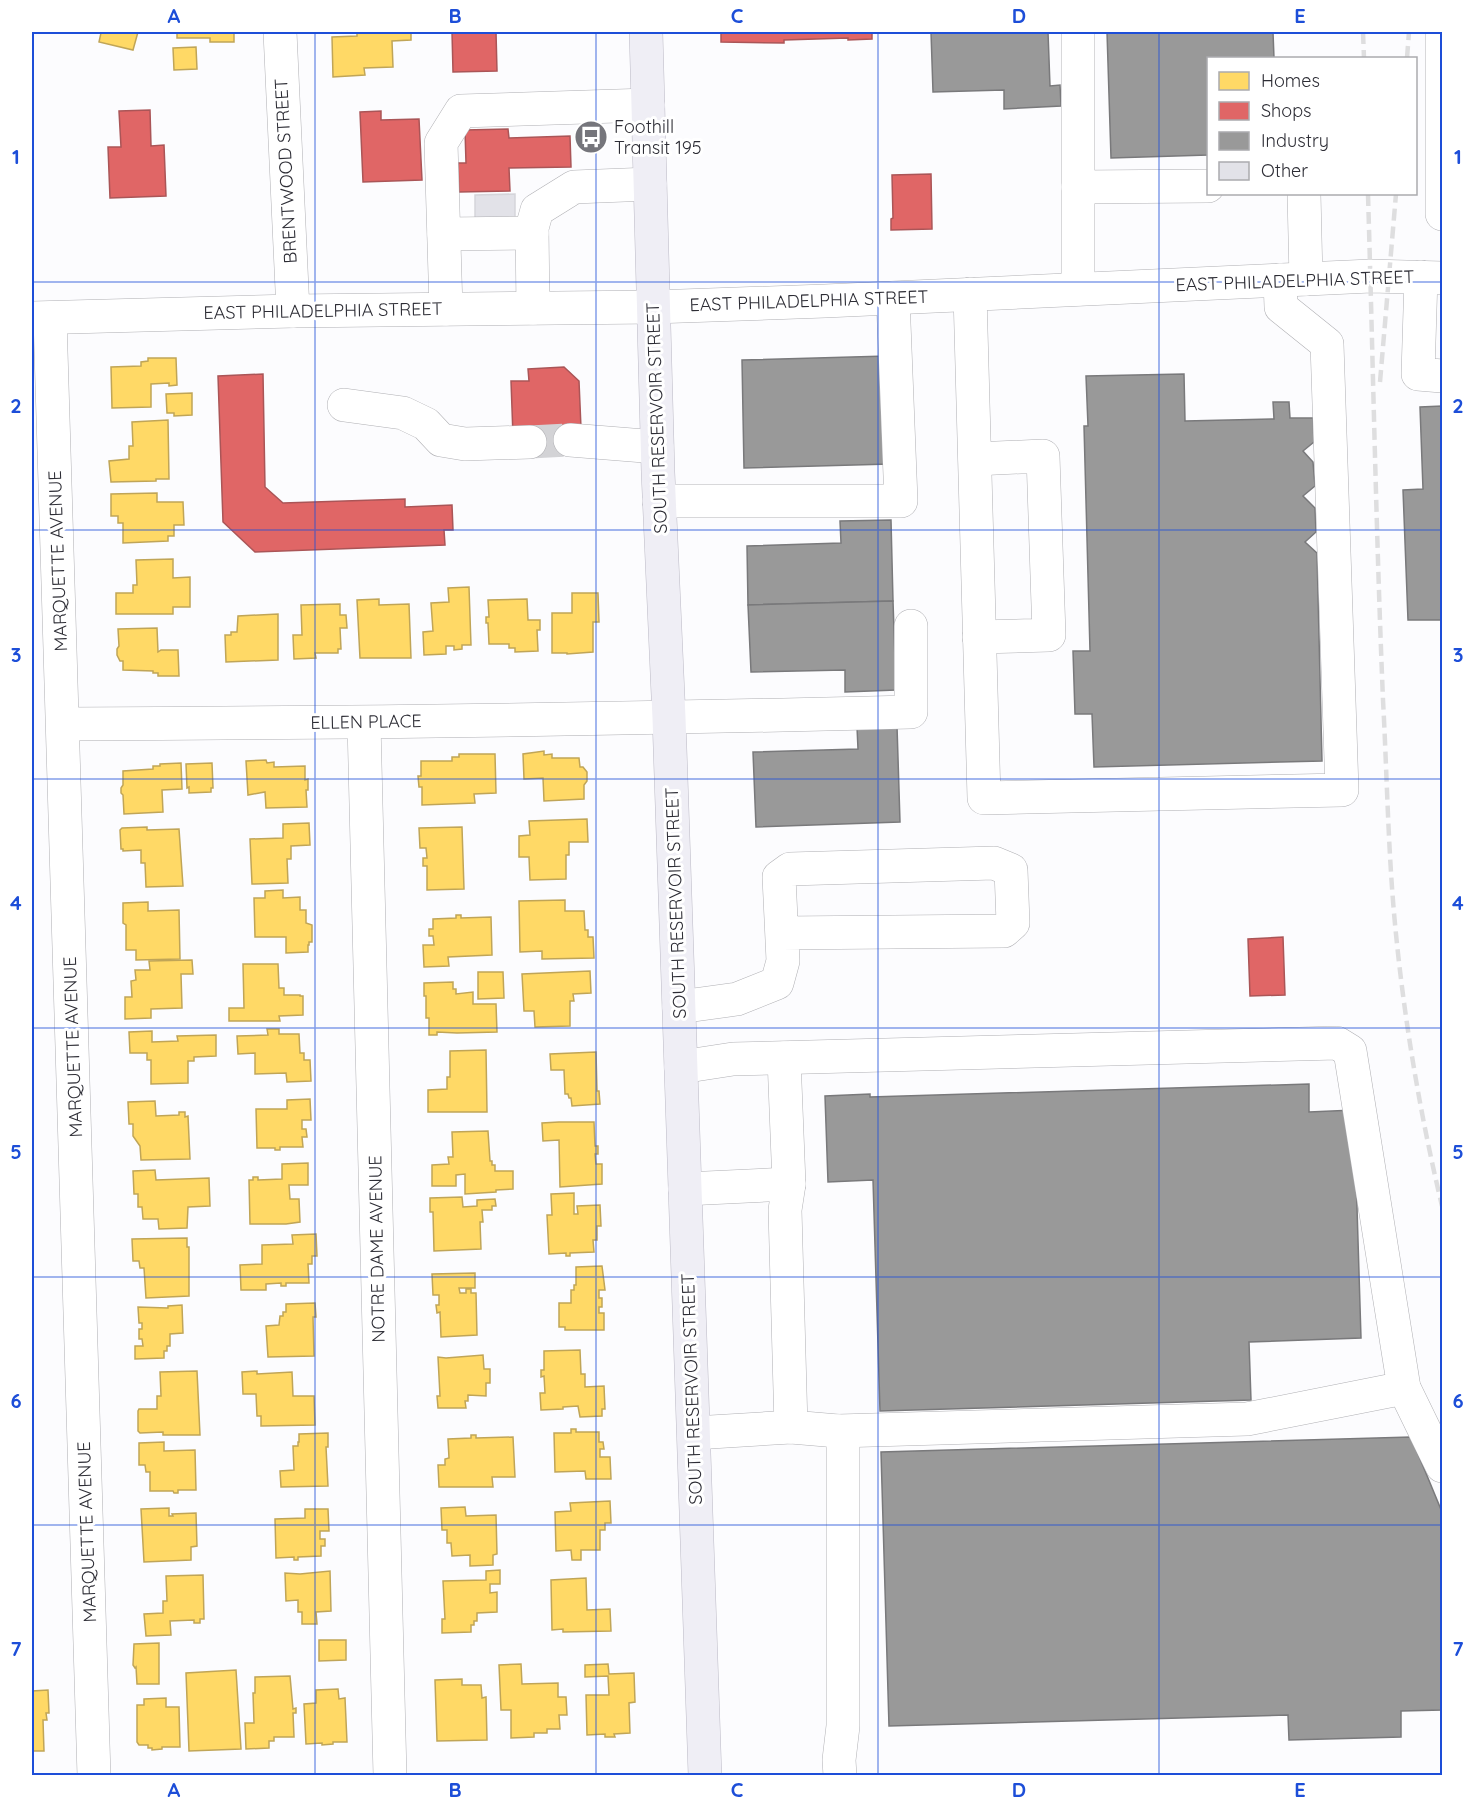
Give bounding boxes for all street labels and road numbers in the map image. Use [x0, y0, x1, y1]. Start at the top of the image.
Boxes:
street label: BRENTWOOD STREET [269, 78, 302, 264]
street label: EAST PHILADELPHIA STREET [1175, 265, 1415, 296]
street label: EAST PHILADELPHIA STREET [689, 285, 929, 316]
street label: EAST PHILADELPHIA STREET [203, 297, 443, 324]
street label: SOUTH RESERVOIR STREET [641, 302, 672, 534]
street label: MARQUETTE AVENUE [43, 470, 72, 652]
street label: ELLEN PLACE [310, 709, 422, 734]
street label: SOUTH RESERVOIR STREET [660, 787, 691, 1019]
street label: MARQUETTE AVENUE [58, 956, 87, 1138]
street label: NOTRE DAME AVENUE [363, 1155, 390, 1343]
street label: SOUTH RESERVOIR STREET [676, 1273, 707, 1505]
street label: MARQUETTE AVENUE [72, 1441, 101, 1623]

